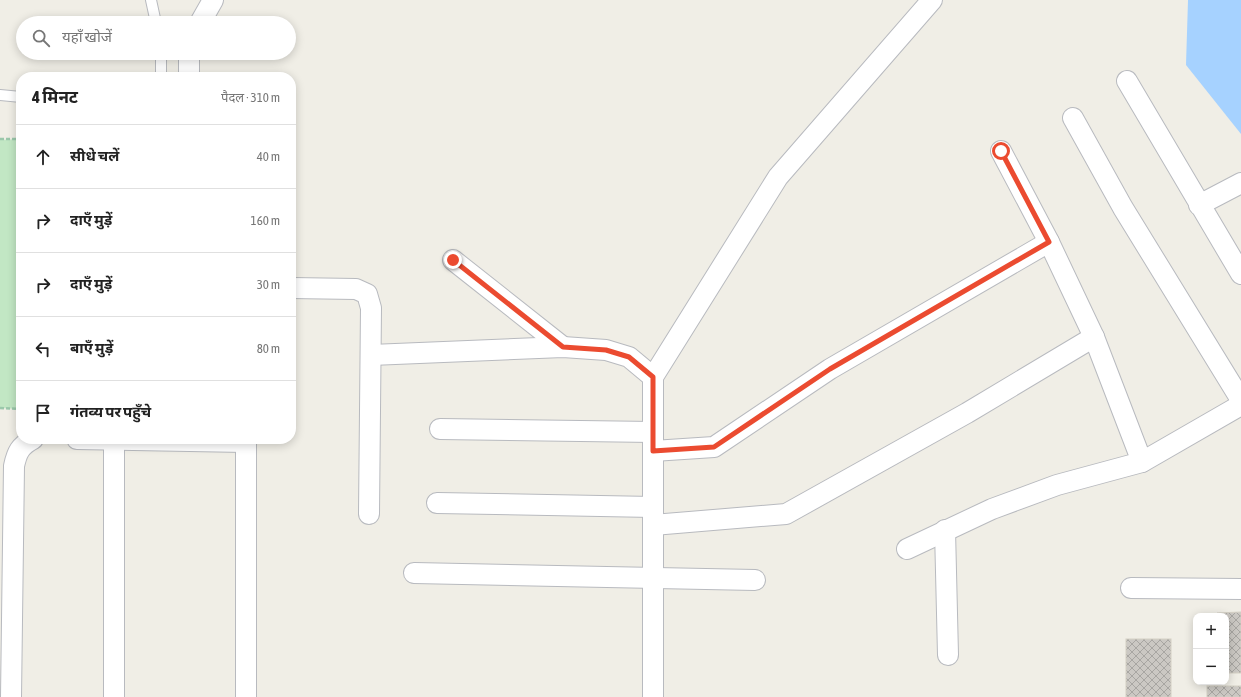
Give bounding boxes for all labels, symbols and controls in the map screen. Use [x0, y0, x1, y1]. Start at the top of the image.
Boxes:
search box [16, 16, 296, 60]
icon: search [30, 27, 52, 49]
text: यहाँ खोजें [62, 28, 112, 45]
text: 4 मिनट [32, 87, 78, 107]
text: पैदल · 310 m [221, 90, 280, 105]
route start [992, 142, 1010, 160]
icon: ahead [32, 146, 54, 168]
text: सीधे चलें [70, 147, 119, 164]
text: 40 m [257, 149, 280, 164]
icon: right [32, 210, 54, 232]
text: दाएँ मुड़ें [70, 211, 112, 228]
text: 160 m [251, 213, 280, 228]
route end [444, 251, 462, 269]
icon: right [32, 274, 54, 296]
text: दाएँ मुड़ें [70, 275, 112, 292]
text: 30 m [257, 277, 280, 292]
icon: left [32, 338, 54, 360]
text: बाएँ मुड़ें [70, 339, 113, 356]
text: 80 m [257, 341, 280, 356]
icon: arrive [32, 402, 54, 424]
text: गंतव्य पर पहुँचे [70, 403, 151, 420]
map controls [1193, 613, 1229, 685]
button: + [1193, 613, 1229, 649]
button: − [1193, 649, 1229, 685]

